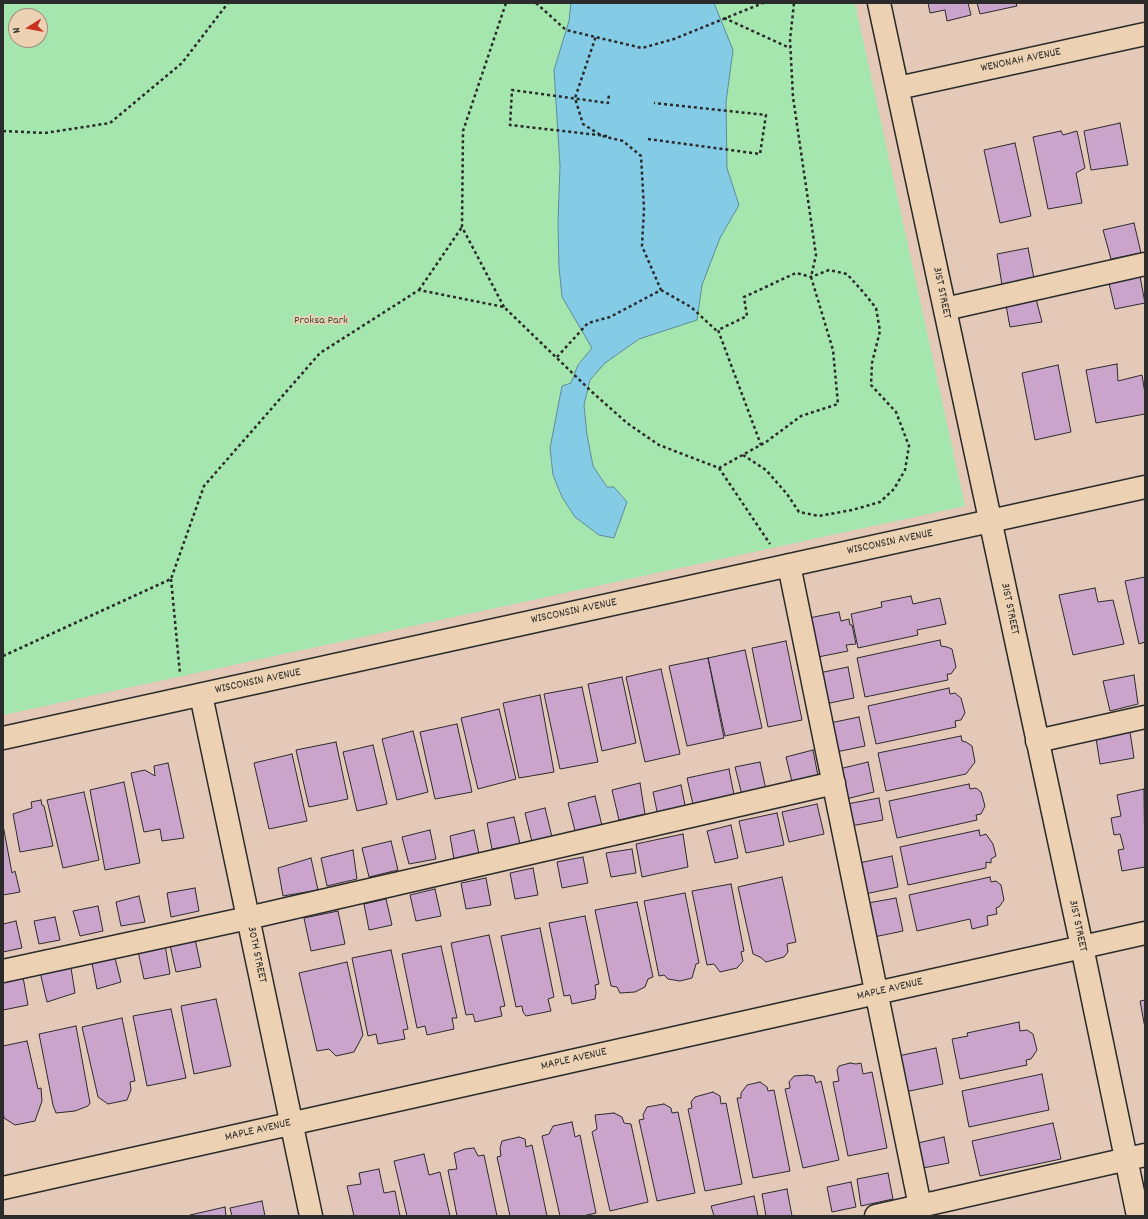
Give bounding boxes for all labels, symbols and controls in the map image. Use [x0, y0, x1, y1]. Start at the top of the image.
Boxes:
north arrow [8, 8, 48, 48]
text: N [9, 26, 26, 34]
street label: WENONAH AVENUE [980, 45, 1062, 77]
street label: 31ST STREET [929, 266, 953, 320]
park label: Proksa Park [294, 314, 348, 328]
street label: WISCONSIN AVENUE [846, 527, 934, 559]
street label: 31ST STREET [997, 582, 1021, 636]
street label: WISCONSIN AVENUE [530, 596, 618, 628]
street label: WISCONSIN AVENUE [214, 666, 302, 698]
street label: 31ST STREET [1065, 899, 1089, 953]
street label: 30TH STREET [243, 926, 269, 984]
street label: MAPLE AVENUE [856, 975, 924, 1005]
street label: MAPLE AVENUE [540, 1045, 608, 1075]
street label: MAPLE AVENUE [224, 1116, 292, 1146]

